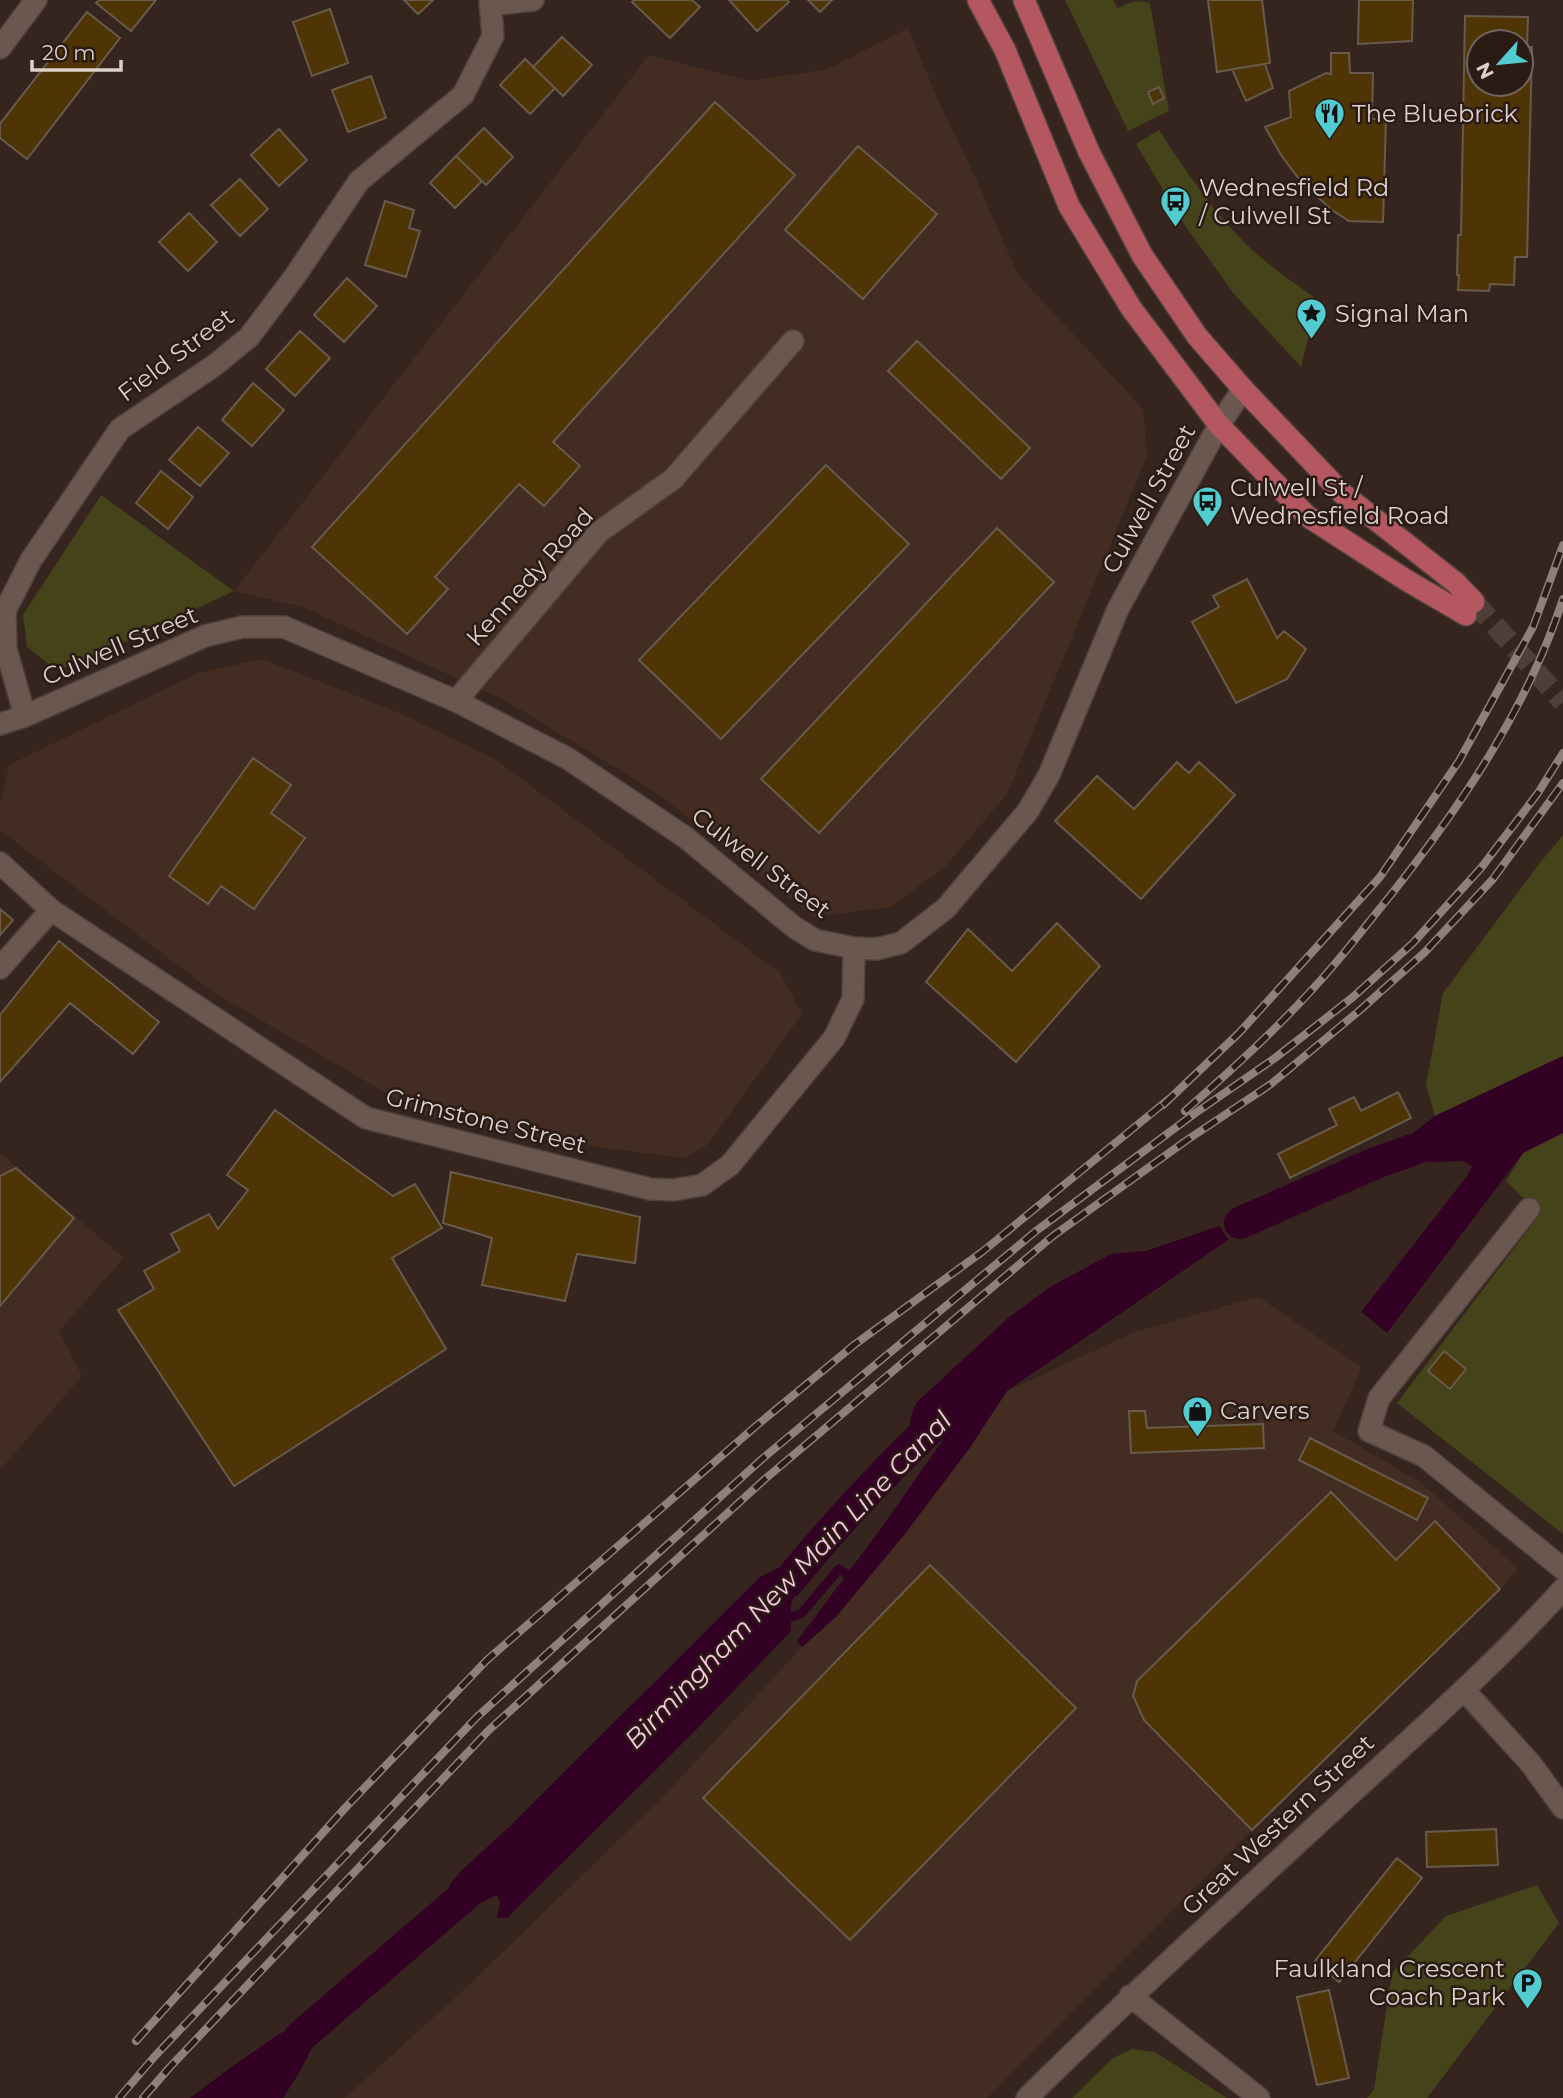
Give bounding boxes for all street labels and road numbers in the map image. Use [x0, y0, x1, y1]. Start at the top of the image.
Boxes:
street label: Field Street [112, 301, 240, 408]
street label: Culwell Street [1096, 419, 1202, 578]
street label: Kennedy Road [460, 502, 599, 652]
street label: Culwell Street [38, 600, 202, 691]
street label: Culwell Street [686, 801, 837, 924]
street label: Grimstone Street [383, 1082, 590, 1160]
street label: Great Western Street [1176, 1728, 1380, 1921]

